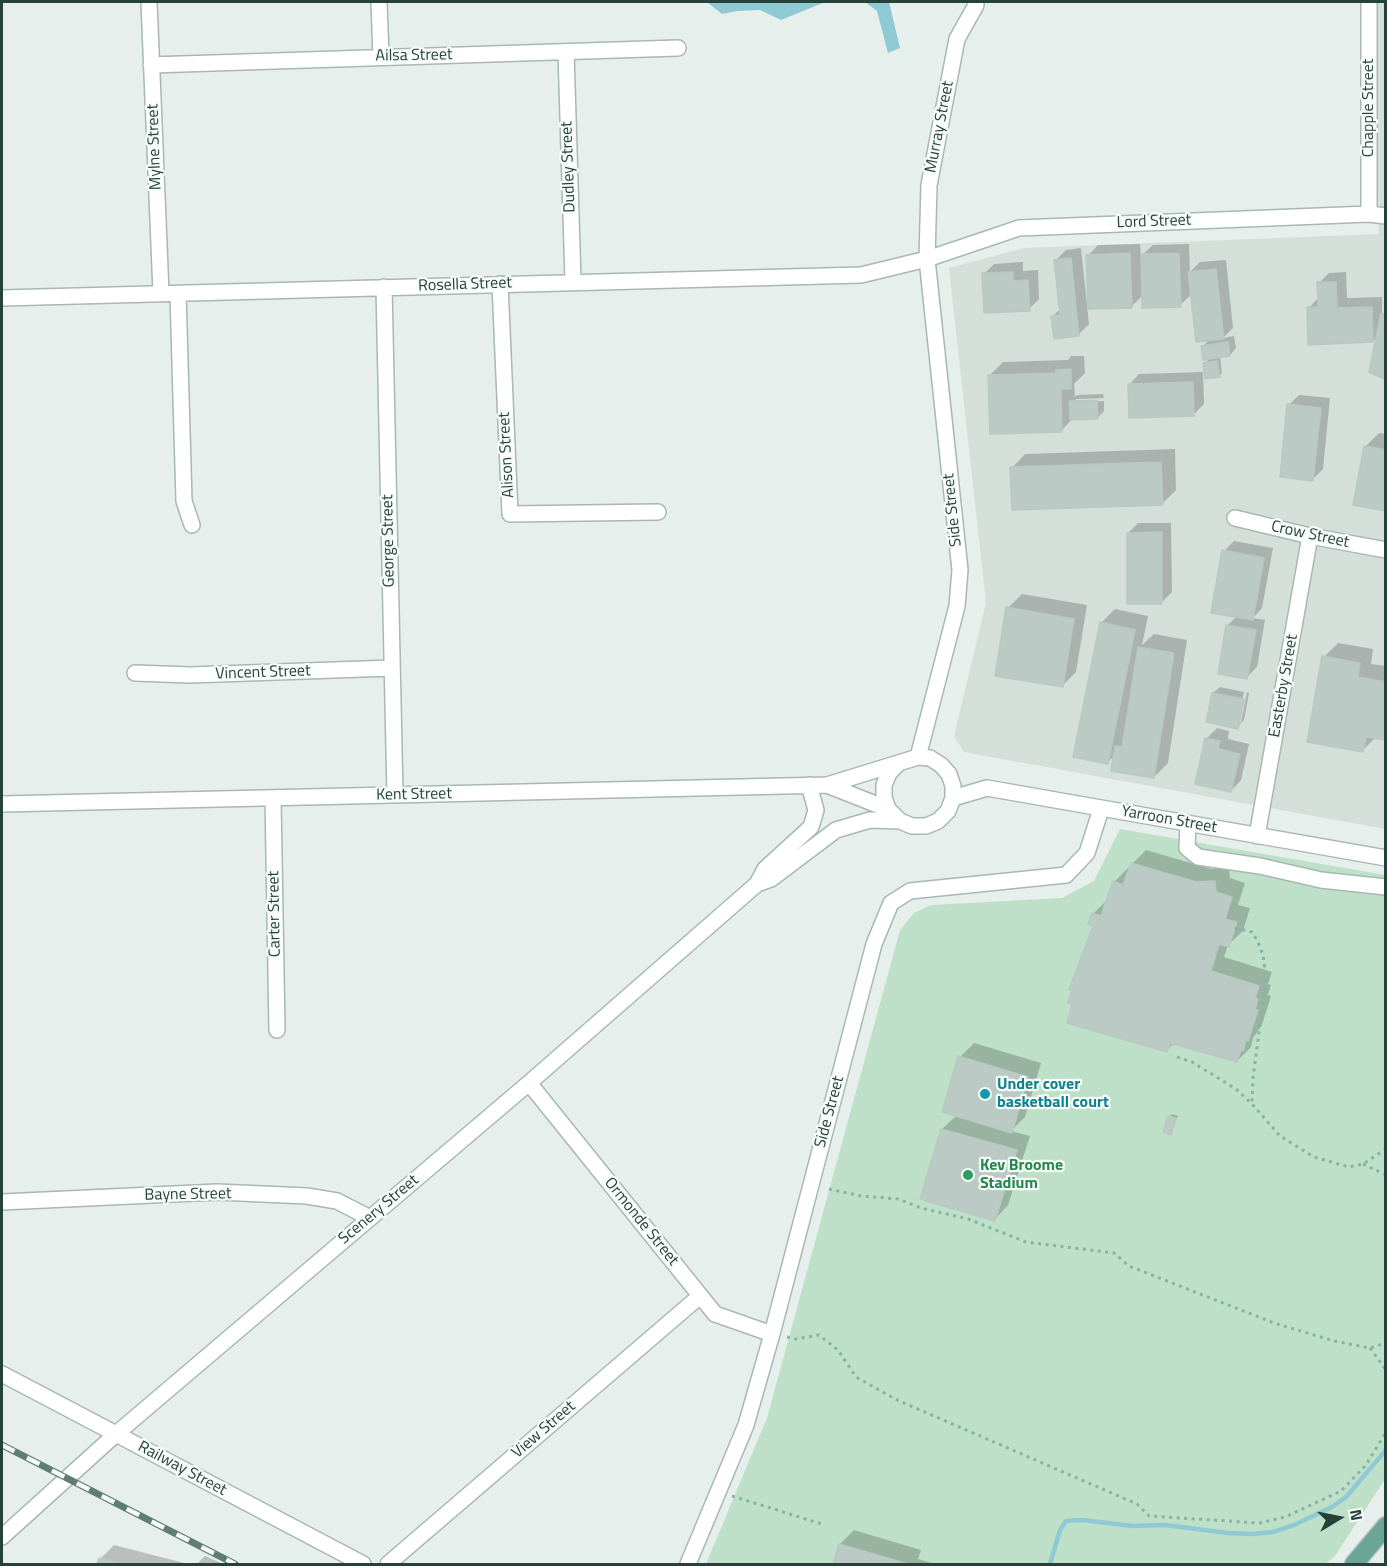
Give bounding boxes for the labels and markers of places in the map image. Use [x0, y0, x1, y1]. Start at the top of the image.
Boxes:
place label: Under cover basketball court [997, 1075, 1109, 1113]
marker: Under cover basketball court [978, 1087, 992, 1101]
place label: Kev Broome Stadium [980, 1156, 1063, 1194]
marker: Kev Broome Stadium [961, 1168, 975, 1182]

